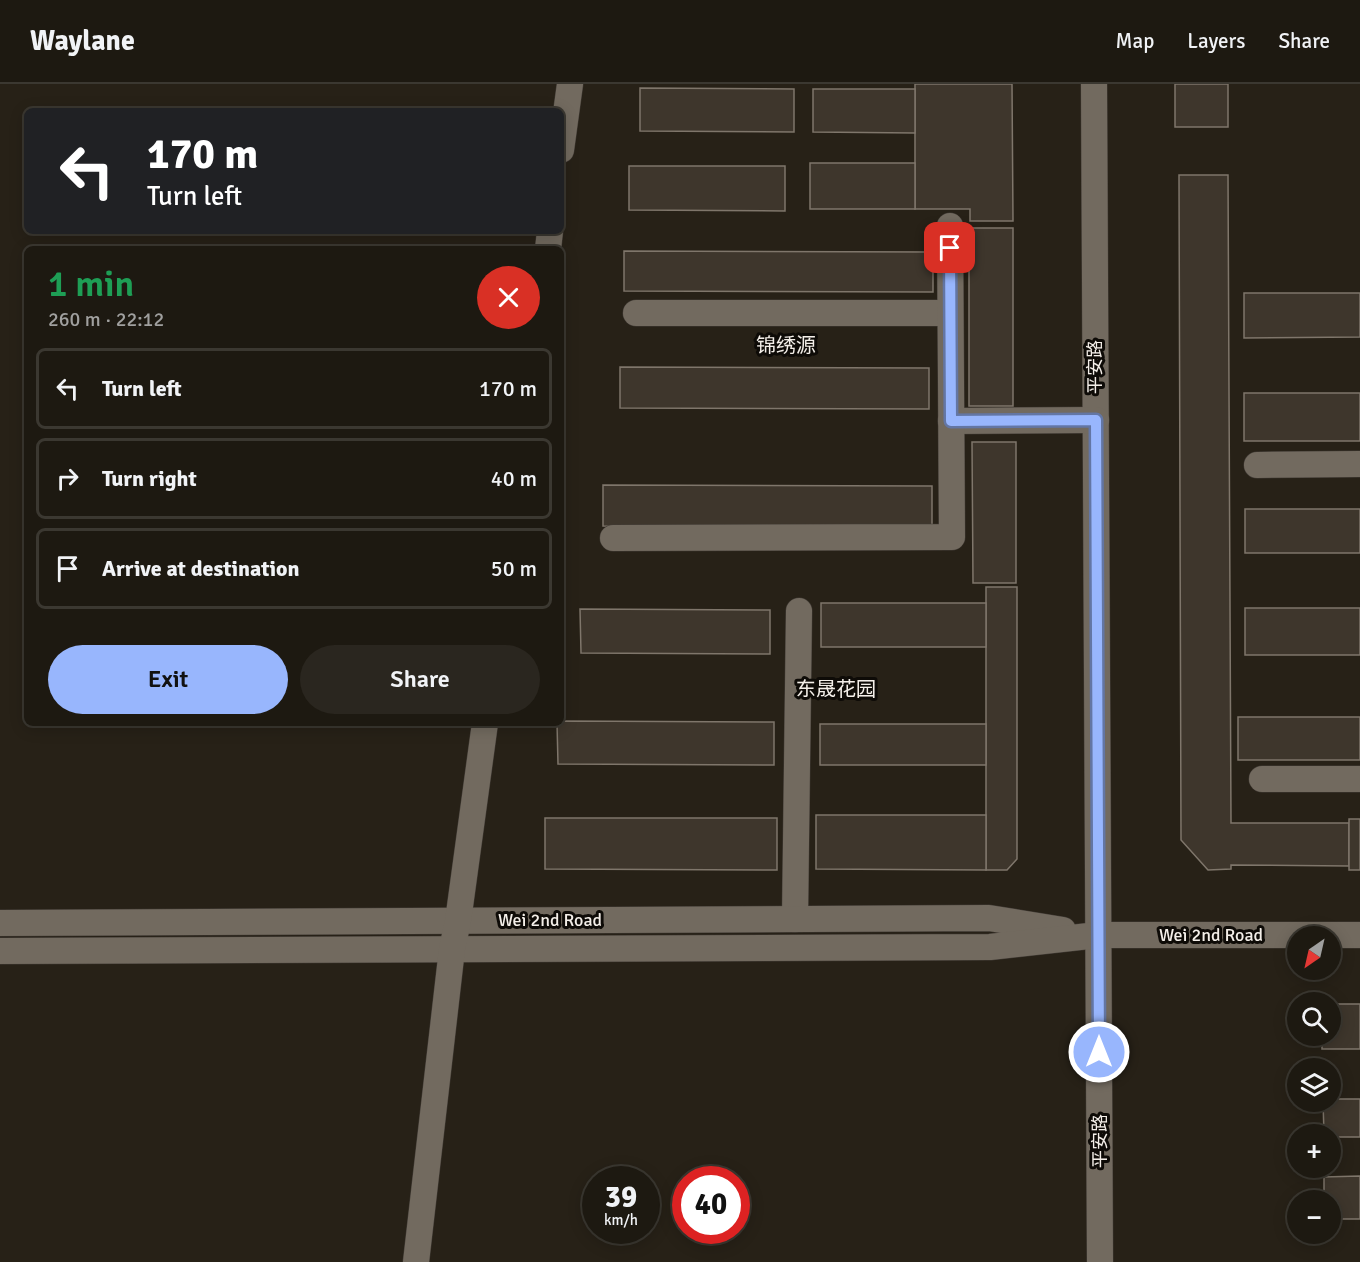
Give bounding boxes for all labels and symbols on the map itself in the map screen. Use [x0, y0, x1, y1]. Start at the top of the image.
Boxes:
pin [924, 222, 975, 273]
district label: 锦绣源 [756, 333, 816, 358]
street label: 平安路 [1084, 340, 1106, 394]
district label: 东晟花园 [796, 677, 876, 702]
street label: Wei 2nd Road [498, 909, 602, 931]
street label: Wei 2nd Road [1159, 924, 1263, 946]
north arrow [1287, 926, 1341, 980]
position arrow [1067, 1020, 1131, 1084]
street label: 平安路 [1089, 1114, 1111, 1168]
speed limit sign: 40 [672, 1166, 750, 1244]

